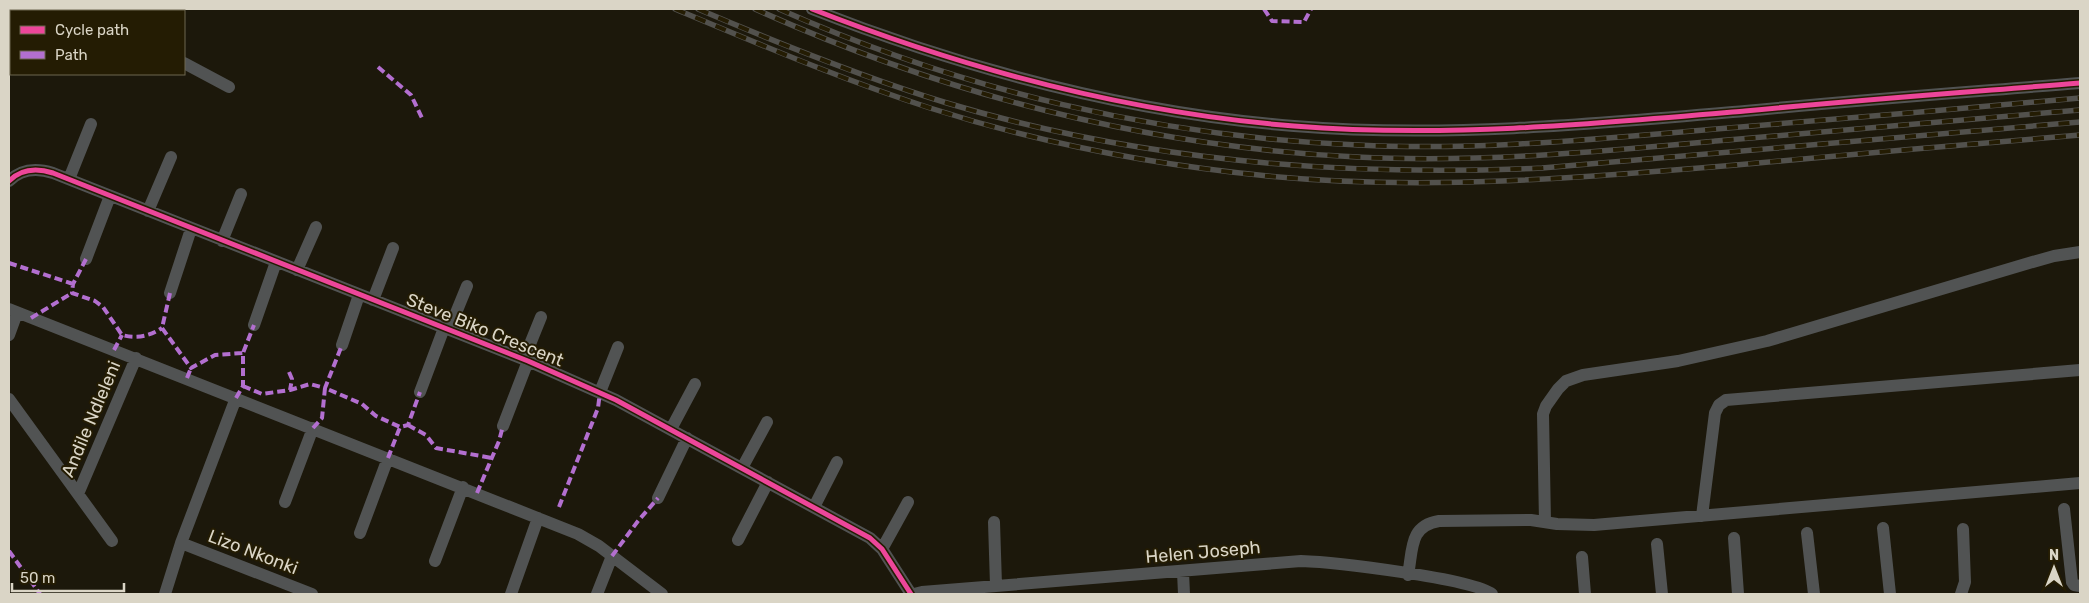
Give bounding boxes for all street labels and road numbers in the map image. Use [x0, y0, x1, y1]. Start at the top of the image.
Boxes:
street label: Steve Biko Crescent [403, 288, 567, 372]
street label: Andile Ndleleni [57, 357, 125, 481]
street label: Lizo Nkonki [205, 525, 301, 579]
street label: Helen Joseph [1145, 536, 1261, 568]

